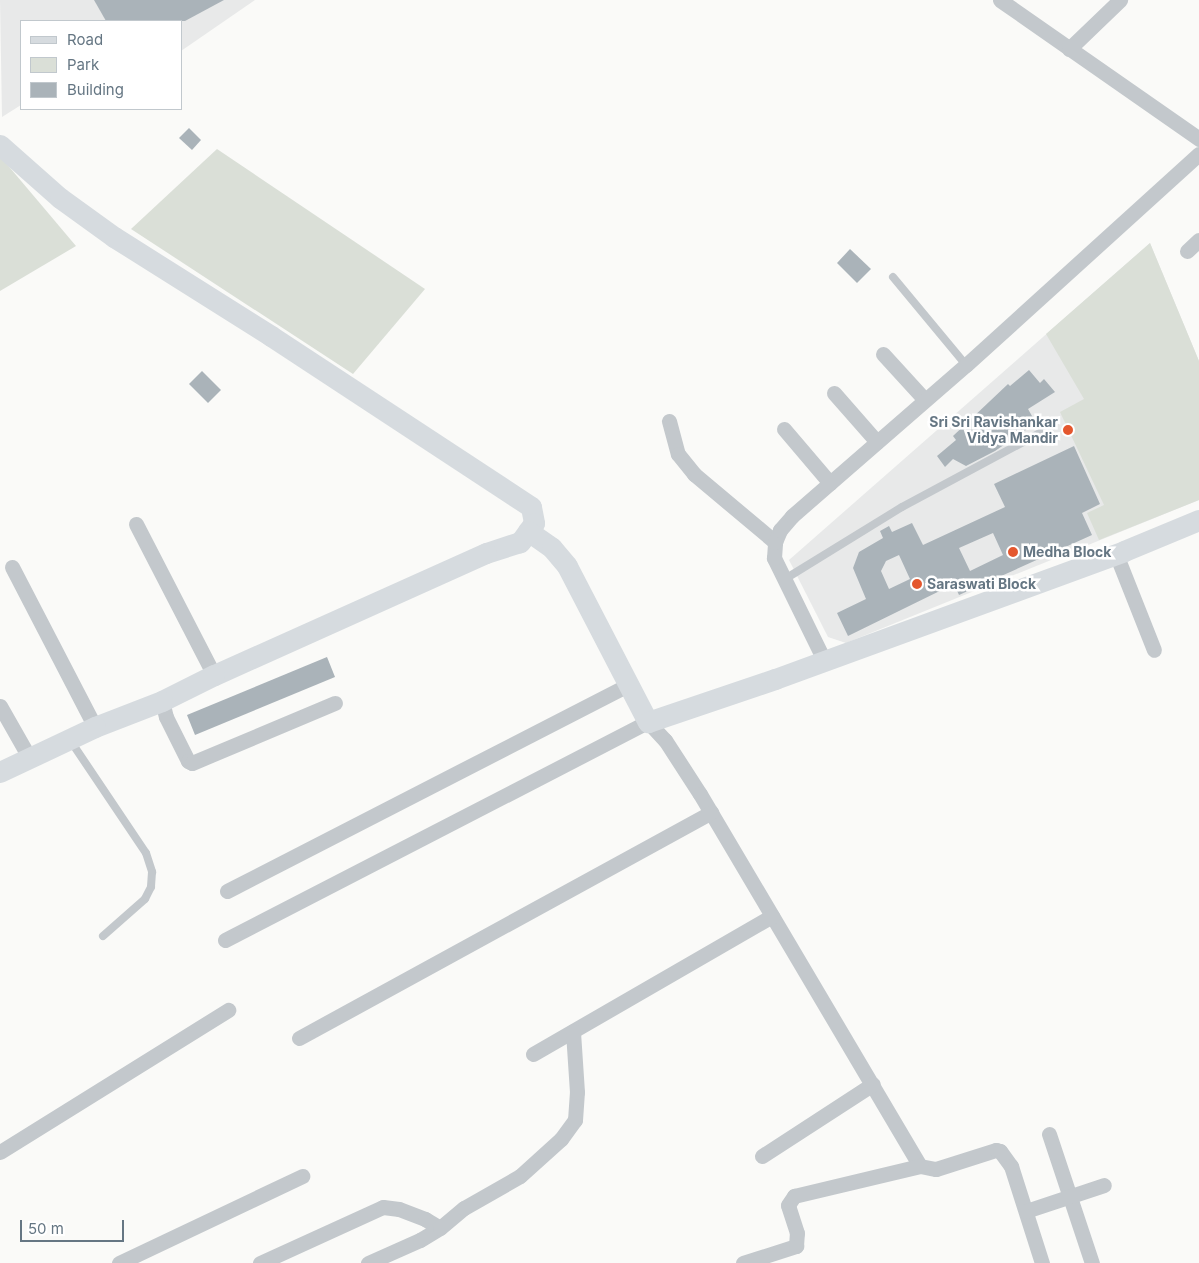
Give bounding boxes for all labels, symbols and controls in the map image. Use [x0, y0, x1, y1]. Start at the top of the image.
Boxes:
legend [20, 20, 182, 110]
text: Road [67, 30, 103, 49]
text: Park [67, 55, 99, 74]
text: Building [67, 80, 124, 99]
place label: Sri Sri Ravishankar Vidya Mandir [929, 414, 1058, 447]
marker: Sri Sri Ravishankar Vidya Mandir [1062, 424, 1074, 436]
place label: Medha Block [1023, 544, 1111, 560]
marker: Medha Block [1007, 546, 1019, 558]
place label: Saraswati Block [927, 576, 1036, 592]
marker: Saraswati Block [911, 578, 923, 590]
scale bar [22, 1210, 126, 1242]
text: 50 m [28, 1219, 64, 1238]

